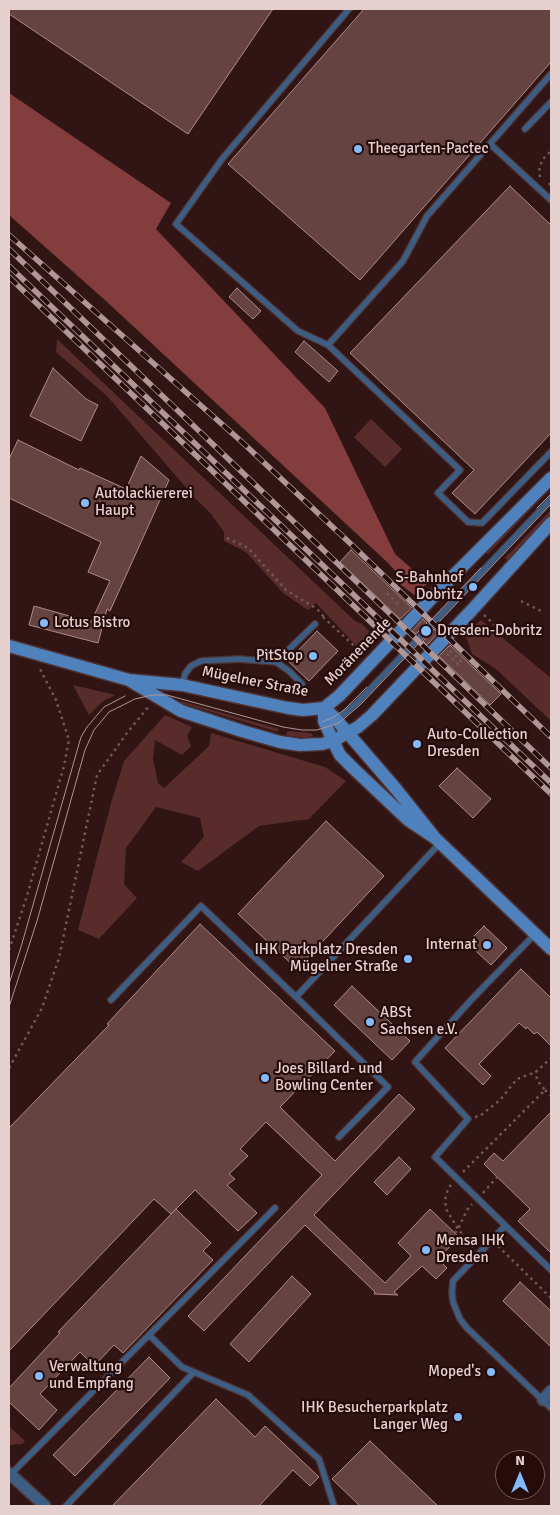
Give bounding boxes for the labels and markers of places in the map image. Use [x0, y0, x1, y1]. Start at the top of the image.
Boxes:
place label: Theegarten-Pactec [368, 140, 488, 158]
marker: Theegarten-Pactec [352, 143, 364, 155]
place label: Autolackiererei Haupt [95, 485, 193, 520]
marker: Autolackiererei Haupt [79, 497, 91, 509]
place label: S-Bahnhof Dobritz [395, 569, 463, 604]
marker: S-Bahnhof Dobritz [467, 581, 479, 593]
place label: Lotus Bistro [54, 614, 130, 632]
marker: Lotus Bistro [38, 617, 50, 629]
place label: Dresden-Dobritz [437, 622, 542, 640]
marker: Dresden-Dobritz [419, 624, 433, 638]
place label: PitStop [256, 647, 303, 665]
marker: PitStop [307, 650, 319, 662]
place label: Auto-Collection Dresden [427, 726, 528, 761]
marker: Auto-Collection Dresden [411, 738, 423, 750]
place label: Internat [425, 936, 477, 954]
marker: Internat [481, 939, 493, 951]
place label: IHK Parkplatz Dresden Mügelner Straße [254, 941, 398, 976]
marker: IHK Parkplatz Dresden Mügelner Straße [402, 953, 414, 965]
place label: ABSt Sachsen e.V. [380, 1004, 458, 1039]
marker: ABSt Sachsen e.V. [364, 1016, 376, 1028]
place label: Joes Billard- und Bowling Center [275, 1060, 383, 1095]
marker: Joes Billard- und Bowling Center [259, 1072, 271, 1084]
place label: Mensa IHK Dresden [436, 1232, 505, 1267]
marker: Mensa IHK Dresden [420, 1244, 432, 1256]
place label: Verwaltung und Empfang [49, 1358, 134, 1393]
place label: Moped's [428, 1363, 481, 1381]
marker: Moped's [485, 1366, 497, 1378]
marker: Verwaltung und Empfang [33, 1370, 45, 1382]
place label: IHK Besucherparkplatz Langer Weg [301, 1399, 448, 1434]
marker: IHK Besucherparkplatz Langer Weg [452, 1411, 464, 1423]

